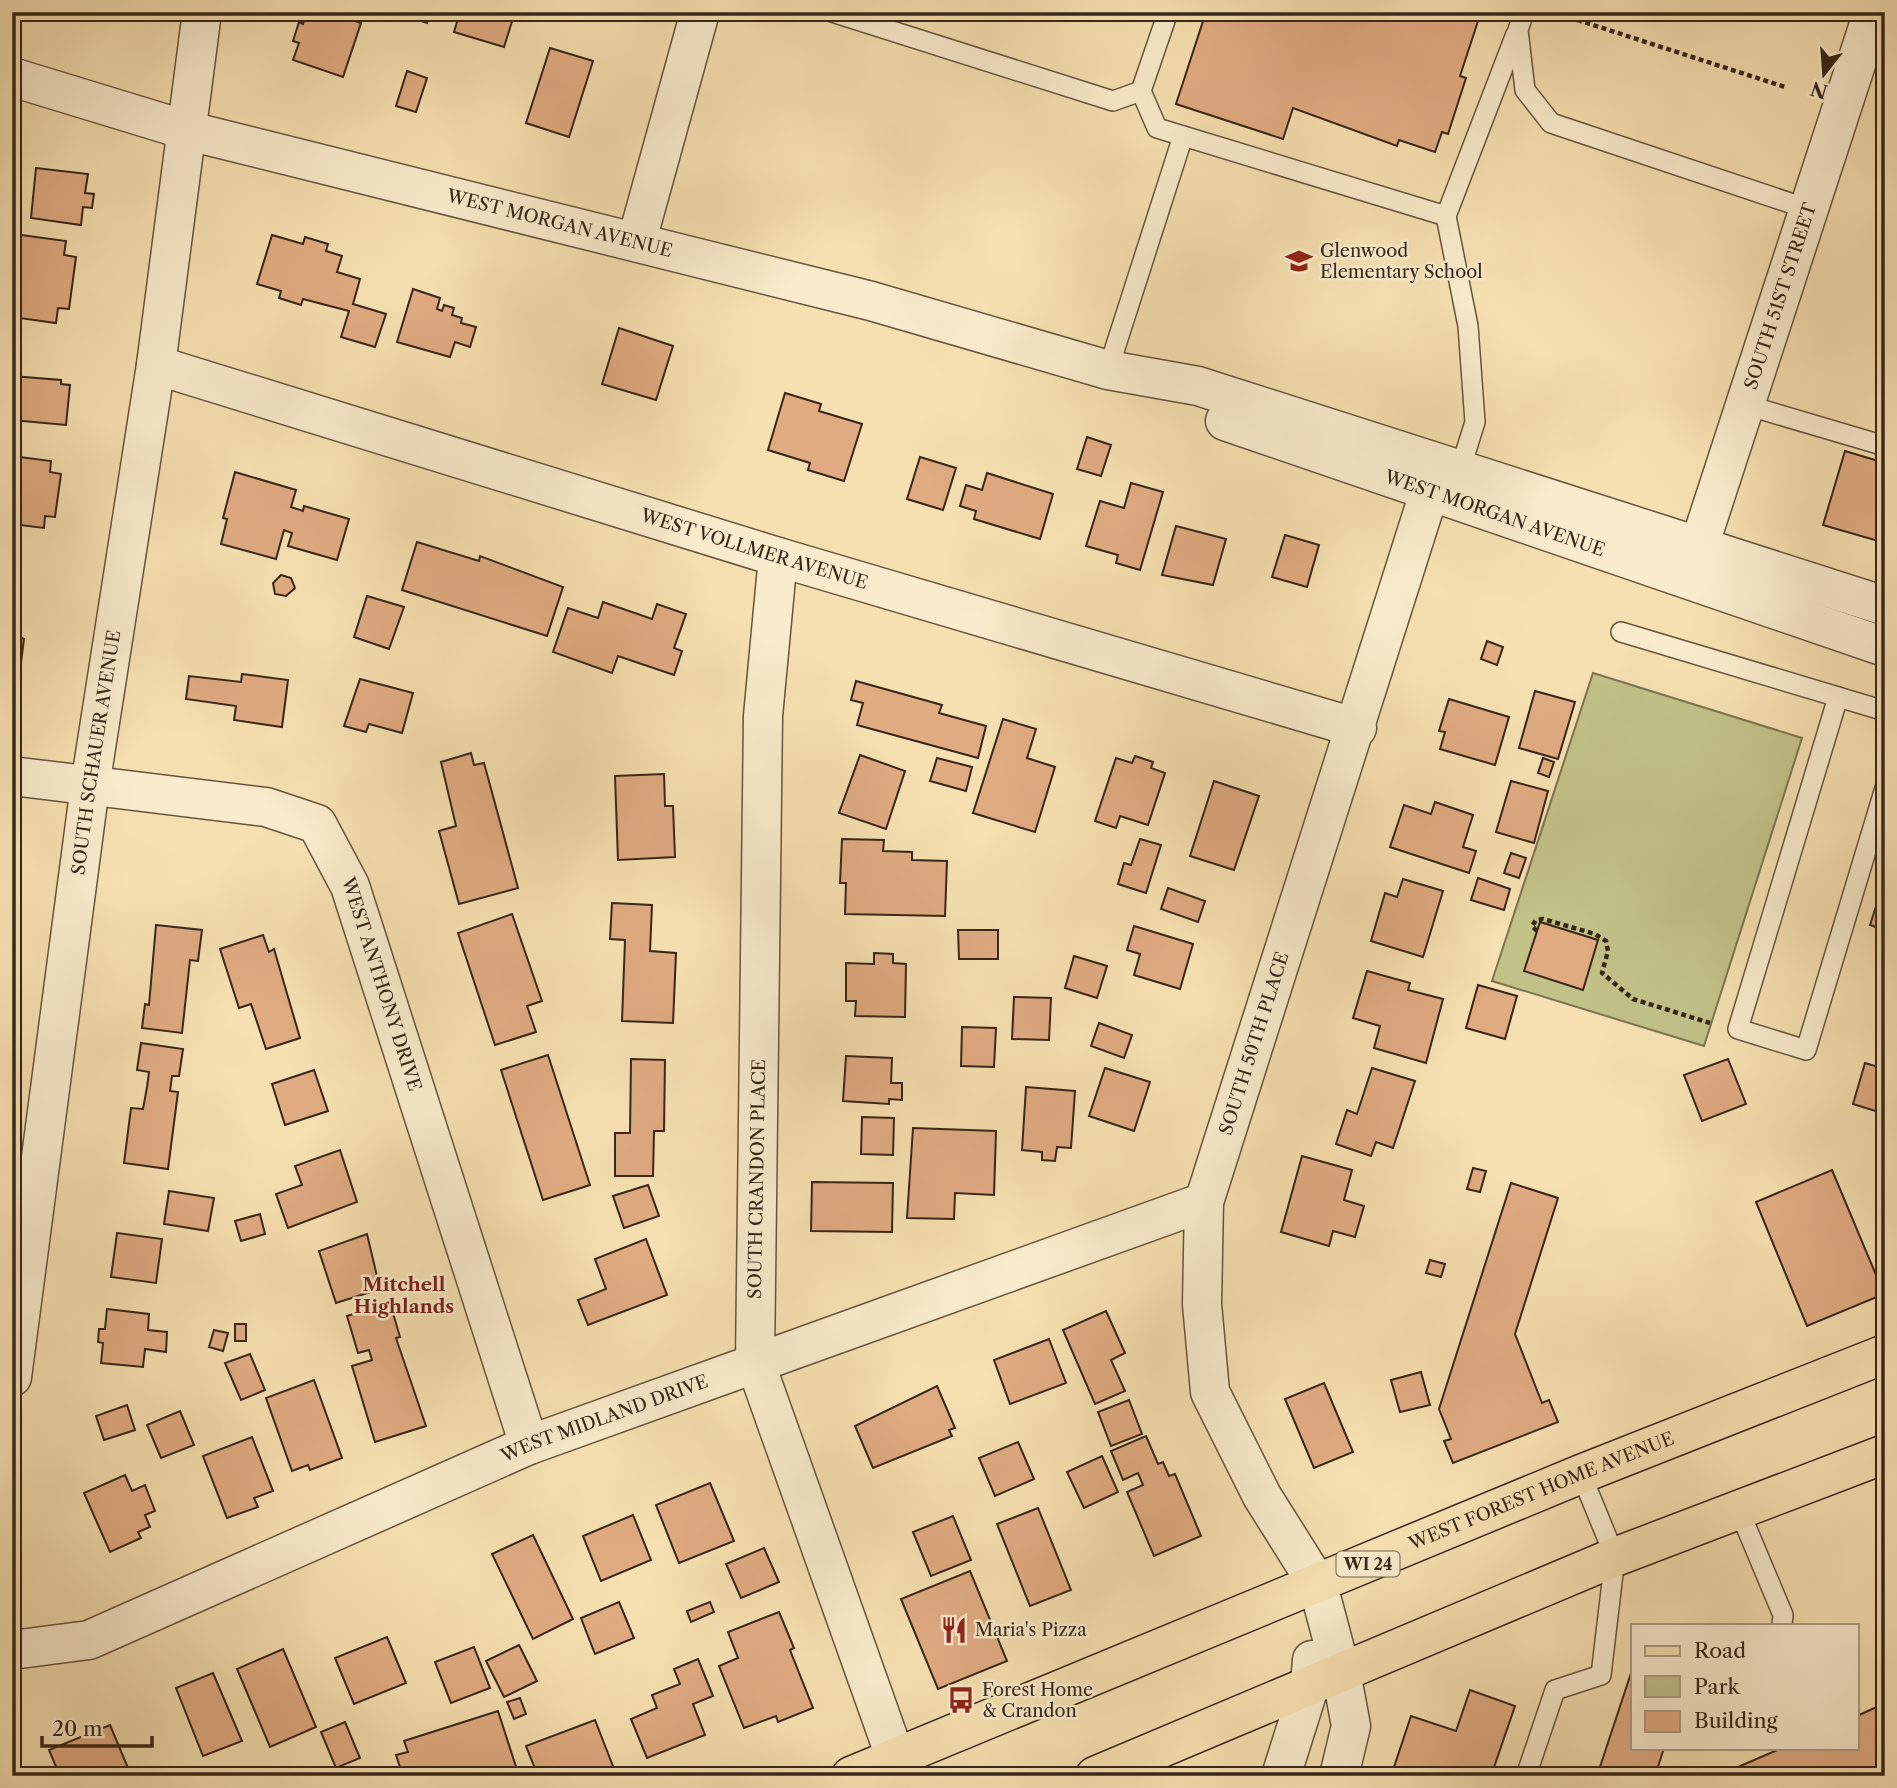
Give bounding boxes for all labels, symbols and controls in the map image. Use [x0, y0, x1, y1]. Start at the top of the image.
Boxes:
north arrow [1788, 38, 1858, 108]
text: N [1808, 76, 1830, 103]
street label: WEST MORGAN AVENUE [444, 184, 675, 262]
street label: SOUTH 51ST STREET [1740, 200, 1821, 392]
place label: Glenwood Elementary School [1320, 240, 1483, 283]
school or university icon: Glenwood Elementary School [1284, 246, 1314, 276]
street label: WEST MORGAN AVENUE [1381, 465, 1608, 561]
street label: WEST VOLLMER AVENUE [637, 504, 871, 594]
street label: SOUTH SCHAUER AVENUE [67, 629, 125, 876]
street label: WEST ANTHONY DRIVE [337, 874, 426, 1094]
street label: SOUTH 50TH PLACE [1215, 949, 1294, 1138]
street label: SOUTH CRANDON PLACE [744, 1059, 770, 1299]
district label: Mitchell Highlands [354, 1273, 454, 1318]
street label: WEST MIDLAND DRIVE [497, 1370, 711, 1467]
street label: WEST FOREST HOME AVENUE [1405, 1427, 1677, 1555]
road number: WI 24 [1336, 1552, 1400, 1576]
restaurant icon: Maria's Pizza [939, 1615, 969, 1645]
place label: Maria's Pizza [975, 1619, 1087, 1641]
legend [1631, 1624, 1858, 1750]
text: Road [1694, 1638, 1746, 1663]
text: Park [1694, 1674, 1740, 1699]
place label: Forest Home & Crandon [982, 1679, 1093, 1722]
bus stop icon: Forest Home & Crandon [946, 1685, 976, 1715]
scale bar [42, 1704, 152, 1748]
text: Building [1694, 1708, 1779, 1733]
text: 20 m [52, 1716, 103, 1741]

